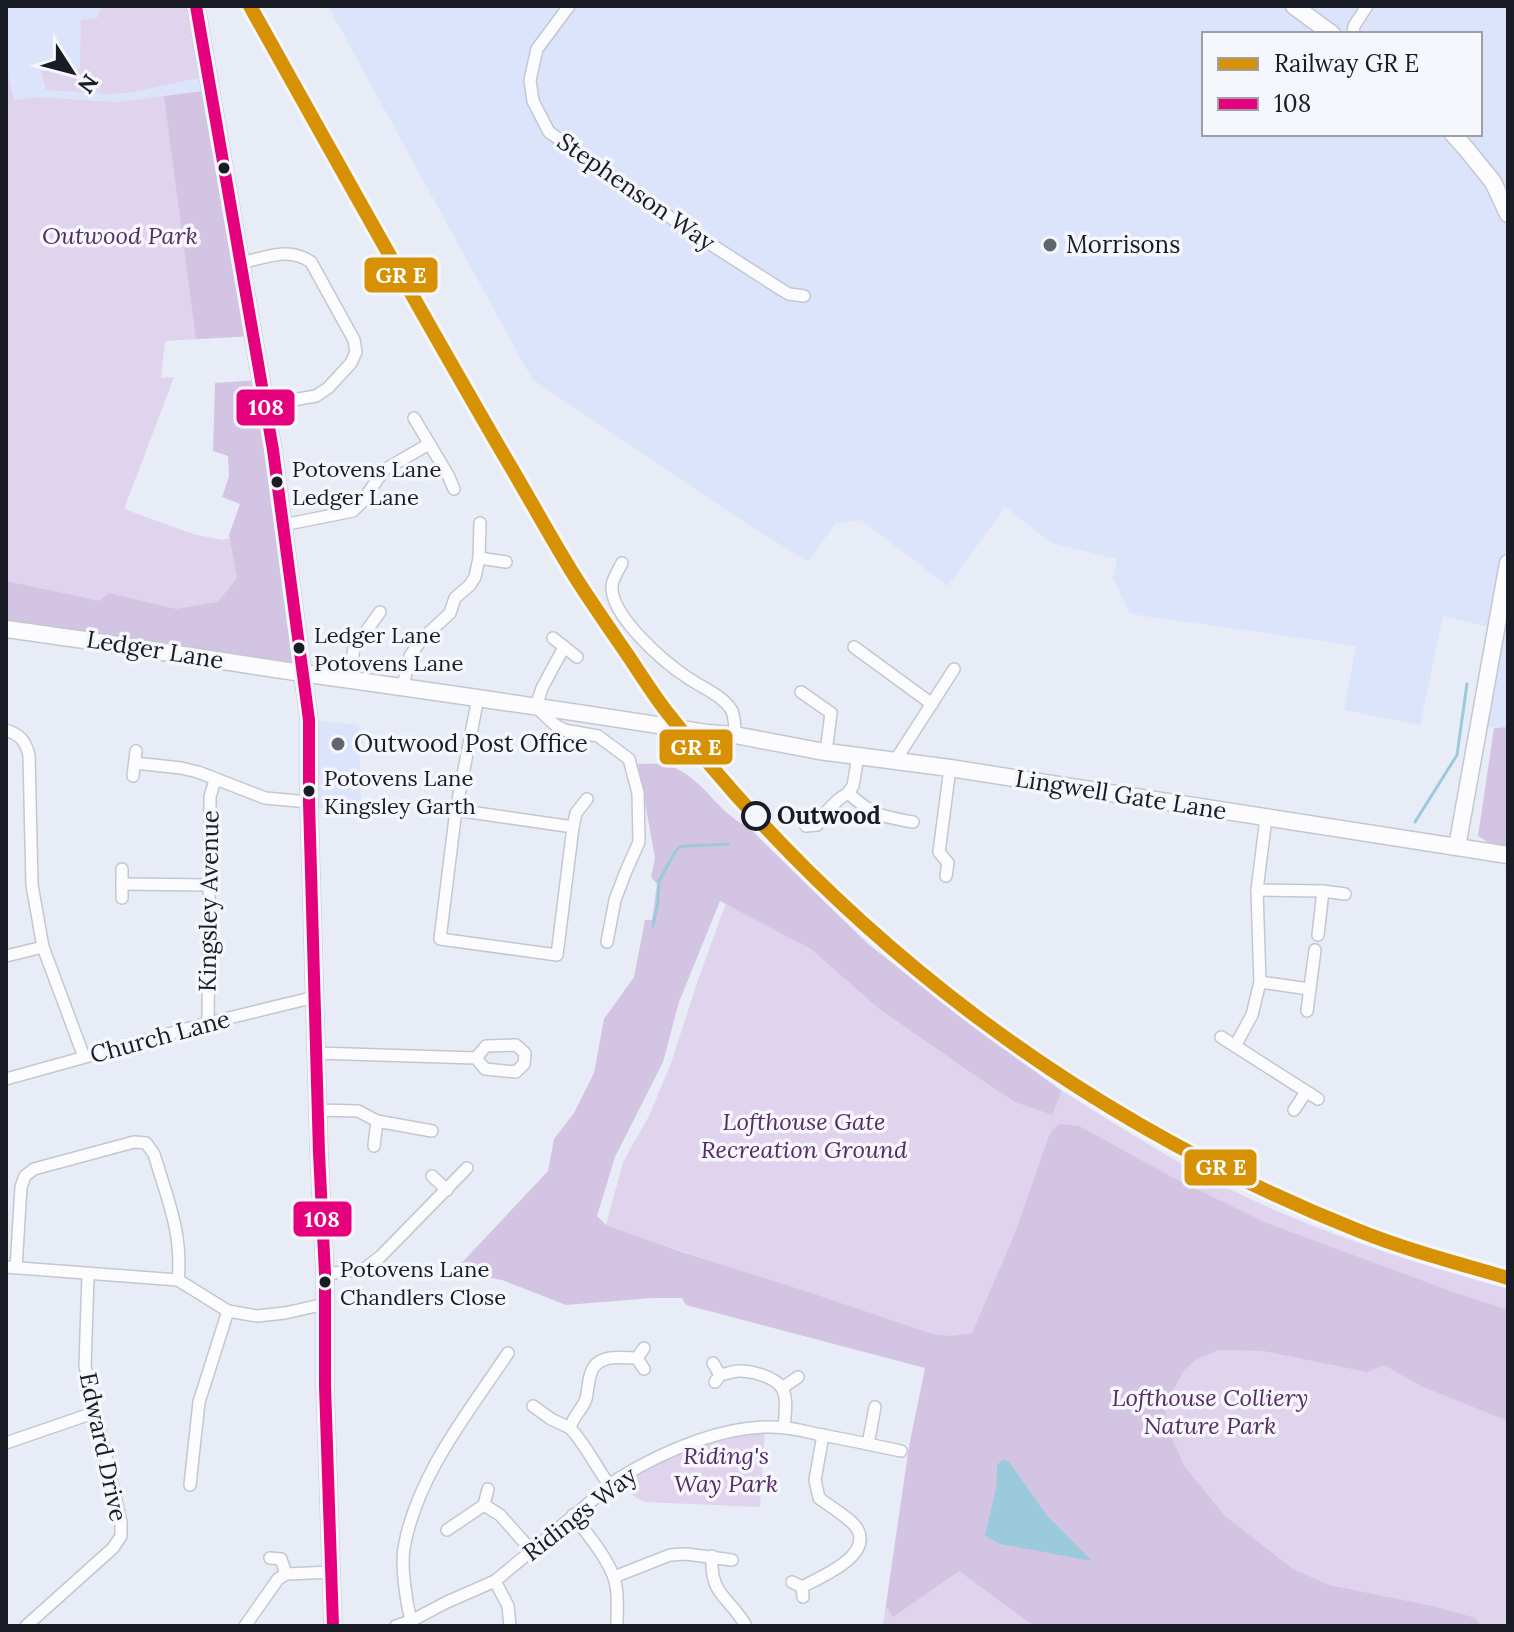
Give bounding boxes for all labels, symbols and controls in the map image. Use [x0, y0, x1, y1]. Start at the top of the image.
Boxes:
north arrow [32, 32, 112, 112]
legend [1202, 32, 1482, 136]
text: Railway GR E [1274, 48, 1419, 79]
text: N [72, 69, 105, 99]
text: 108 [1274, 88, 1311, 119]
street label: Stephenson Way [551, 126, 722, 258]
unlabelled marker [216, 160, 232, 176]
park label: Outwood Park [42, 220, 198, 251]
place label: Morrisons [1066, 229, 1180, 260]
marker: Morrisons [1041, 236, 1059, 254]
line badge: GR E [363, 256, 439, 294]
text: GR E [375, 261, 427, 289]
line badge: 108 [235, 388, 296, 427]
text: 108 [248, 393, 284, 421]
place label: Potovens Lane Ledger Lane [292, 455, 441, 511]
marker: Potovens Lane Ledger Lane [269, 474, 285, 490]
place label: Ledger Lane Potovens Lane [314, 621, 463, 677]
street label: Ledger Lane [84, 623, 226, 676]
marker: Ledger Lane Potovens Lane [291, 640, 307, 656]
place label: Outwood Post Office [354, 728, 588, 759]
line badge: GR E [658, 728, 734, 766]
text: GR E [670, 733, 722, 761]
marker: Outwood Post Office [329, 735, 347, 753]
street label: Lingwell Gate Lane [1013, 763, 1229, 827]
place label: Potovens Lane Kingsley Garth [324, 764, 476, 820]
marker: Potovens Lane Kingsley Garth [301, 783, 317, 799]
place label: Outwood [777, 800, 881, 831]
marker: Outwood [742, 802, 770, 830]
street label: Kingsley Avenue [191, 810, 226, 992]
street label: Church Lane [87, 1003, 233, 1070]
park label: Lofthouse Gate Recreation Ground [701, 1106, 908, 1165]
line badge: GR E [1183, 1148, 1258, 1187]
text: GR E [1195, 1153, 1247, 1181]
line badge: 108 [292, 1200, 353, 1238]
text: 108 [304, 1205, 340, 1233]
place label: Potovens Lane Chandlers Close [340, 1255, 506, 1311]
marker: Potovens Lane Chandlers Close [317, 1274, 333, 1290]
street label: Edward Drive [73, 1370, 134, 1524]
park label: Lofthouse Colliery Nature Park [1112, 1382, 1308, 1441]
park label: Riding's Way Park [674, 1440, 778, 1499]
street label: Ridings Way [517, 1459, 643, 1568]

